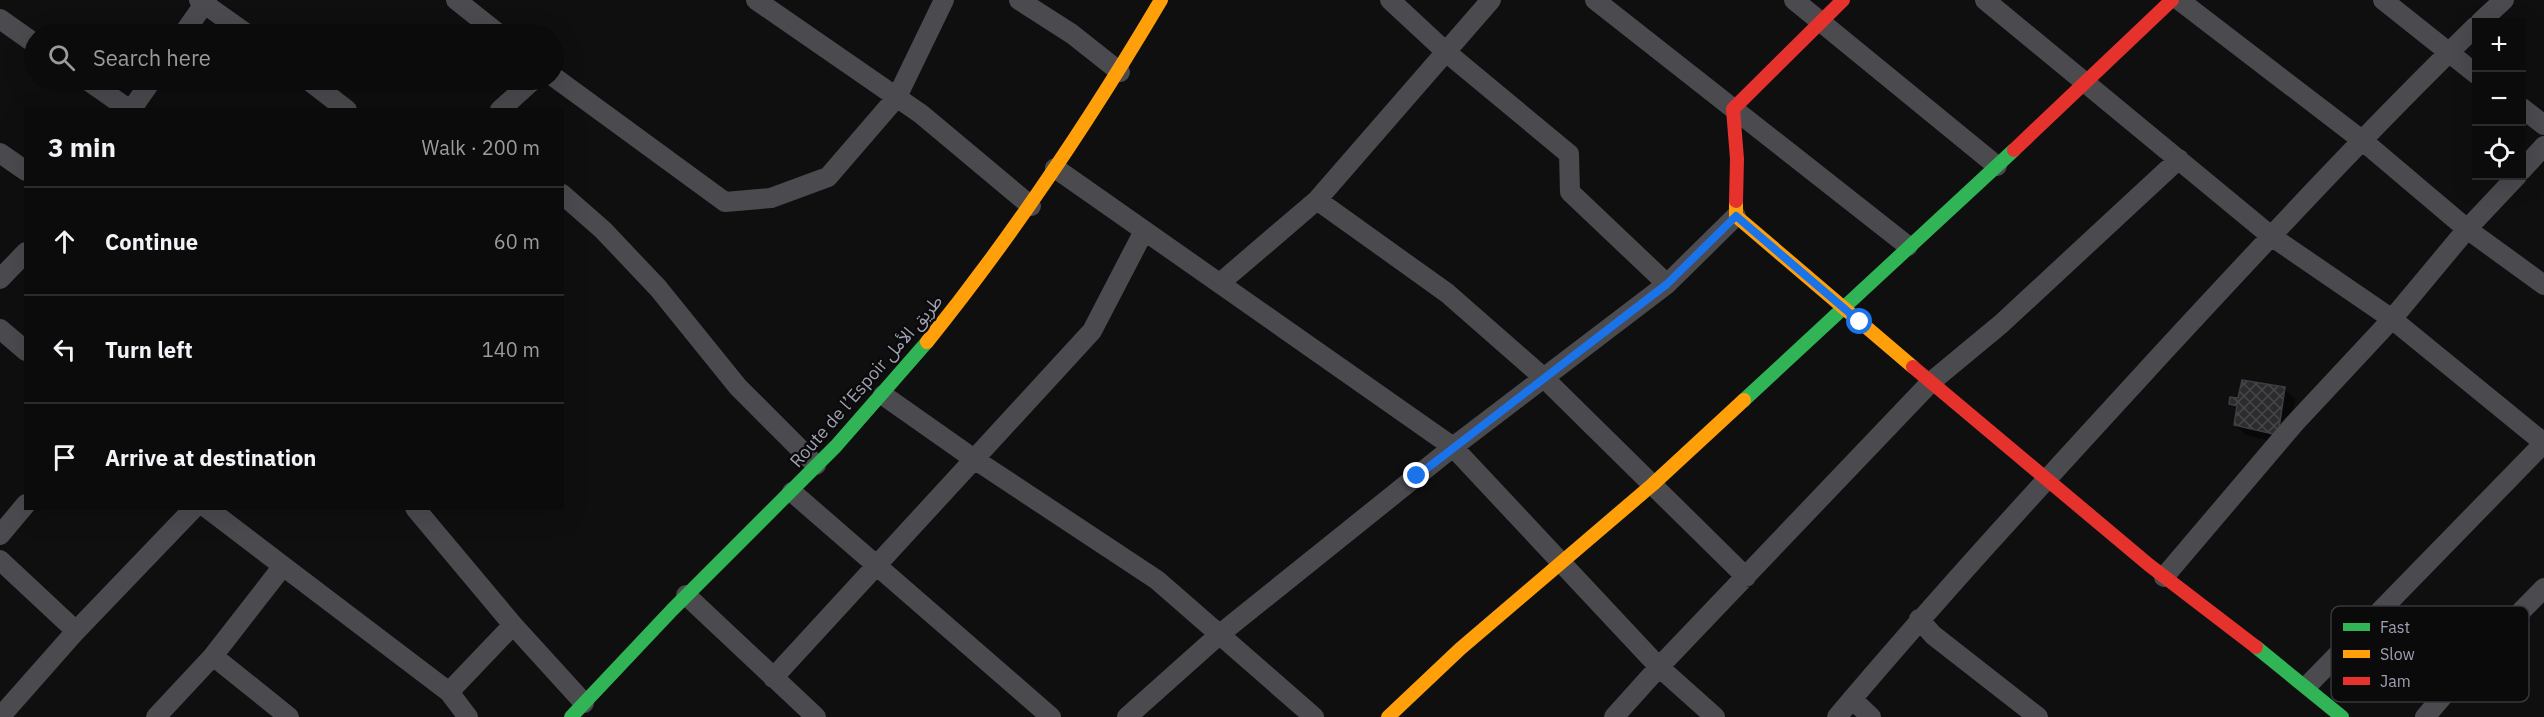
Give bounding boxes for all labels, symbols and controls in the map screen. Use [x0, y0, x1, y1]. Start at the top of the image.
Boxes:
map controls [2472, 18, 2526, 180]
button: + [2472, 18, 2526, 72]
search box [24, 24, 564, 90]
icon: search [45, 41, 78, 74]
text: Search here [93, 43, 211, 72]
button: − [2472, 72, 2526, 126]
button: locate [2472, 126, 2526, 180]
text: 3 min [48, 130, 116, 164]
text: Walk · 200 m [422, 134, 540, 161]
icon: ahead [48, 225, 81, 258]
text: Continue [105, 227, 198, 256]
text: 60 m [494, 228, 540, 255]
street label: Route de l’Espoir طريق الأمل [785, 290, 947, 472]
route start [1846, 308, 1872, 334]
icon: left [48, 333, 81, 366]
text: Turn left [105, 335, 193, 364]
text: 140 m [482, 336, 540, 363]
icon: arrive [48, 441, 81, 474]
text: Arrive at destination [105, 443, 316, 472]
route end [1403, 462, 1429, 488]
legend [2331, 606, 2529, 702]
text: Fast [2380, 617, 2410, 637]
text: Slow [2380, 644, 2415, 664]
text: Jam [2380, 671, 2411, 691]

